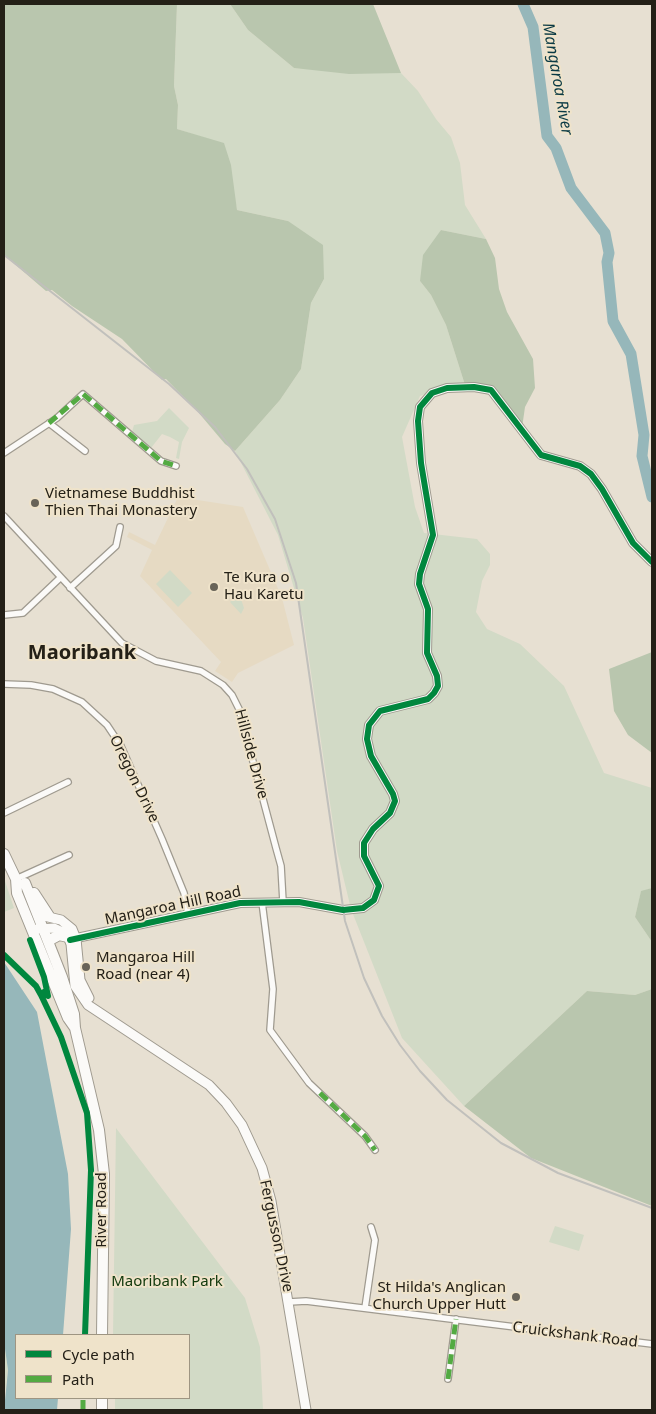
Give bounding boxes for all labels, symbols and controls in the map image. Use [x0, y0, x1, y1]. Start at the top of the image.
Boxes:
water label: Mangaroa River [538, 21, 576, 137]
place label: Vietnamese Buddhist Thien Thai Monastery [45, 485, 197, 520]
marker: Vietnamese Buddhist Thien Thai Monastery [29, 497, 41, 509]
place label: Te Kura o Hau Karetu [224, 569, 303, 604]
marker: Te Kura o Hau Karetu [208, 581, 220, 593]
district label: Maoribank [28, 641, 136, 665]
street label: Hillside Drive [230, 707, 272, 801]
street label: Oregon Drive [105, 733, 163, 825]
street label: Mangaroa Hill Road [103, 883, 243, 929]
place label: Mangaroa Hill Road (near 4) [96, 949, 195, 984]
marker: Mangaroa Hill Road (near 4) [80, 961, 92, 973]
street label: River Road [93, 1172, 111, 1248]
street label: Fergusson Drive [255, 1178, 297, 1294]
park label: Maoribank Park [111, 1273, 223, 1291]
place label: St Hilda's Anglican Church Upper Hutt [373, 1279, 506, 1314]
marker: St Hilda's Anglican Church Upper Hutt [510, 1291, 522, 1303]
street label: Cruickshank Road [511, 1318, 639, 1352]
legend [15, 1334, 190, 1399]
text: Cycle path [62, 1344, 135, 1364]
text: Path [62, 1369, 94, 1389]

